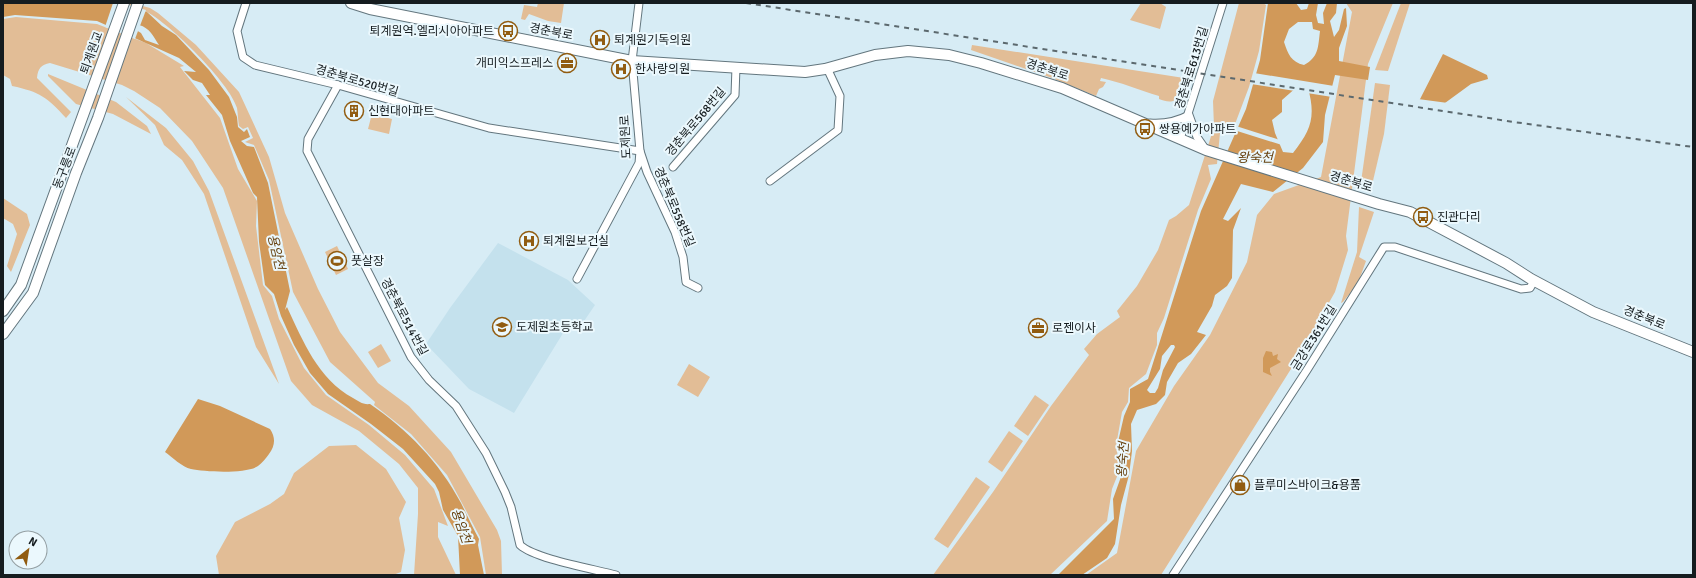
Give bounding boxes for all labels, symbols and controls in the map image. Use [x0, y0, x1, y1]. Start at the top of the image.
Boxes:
bus stop icon: 퇴계원역.엘리시아아파트 [497, 20, 519, 42]
street label: 경춘북로 [528, 20, 574, 44]
place label: 퇴계원역.엘리시아아파트 [369, 24, 494, 39]
street label: 경춘북로613번길 [1172, 25, 1212, 111]
hospital icon: 퇴계원기독의원 [589, 29, 611, 51]
street label: 퇴계원교 [77, 30, 107, 76]
place label: 퇴계원기독의원 [614, 33, 691, 48]
office icon: 개미익스프레스 [556, 52, 578, 74]
place label: 개미익스프레스 [476, 56, 553, 71]
street label: 경춘북로 [1024, 56, 1070, 84]
hospital icon: 한사랑의원 [610, 58, 632, 80]
street label: 경춘북로520번길 [314, 62, 400, 100]
place label: 한사랑의원 [635, 62, 690, 77]
street label: 경춘북로568번길 [663, 84, 729, 160]
building icon: 신현대아파트 [343, 100, 365, 122]
place label: 신현대아파트 [368, 104, 434, 119]
street label: 도제원로 [617, 115, 635, 159]
bus stop icon: 쌍용예가아파트 [1134, 118, 1156, 140]
place label: 쌍용예가아파트 [1159, 122, 1236, 137]
street label: 동구릉로 [50, 145, 80, 191]
water label: 왕숙천 [1237, 150, 1274, 166]
street label: 경춘북로558번길 [650, 165, 698, 249]
street label: 경춘북로 [1328, 168, 1374, 196]
bus stop icon: 진관다리 [1412, 206, 1434, 228]
place label: 진관다리 [1437, 210, 1481, 225]
hospital icon: 퇴계원보건실 [518, 230, 540, 252]
water label: 용암천 [264, 233, 288, 272]
place label: 퇴계원보건실 [543, 234, 609, 249]
sports icon: 풋살장 [326, 250, 348, 272]
place label: 풋살장 [351, 254, 384, 269]
street label: 경춘북로514번길 [377, 276, 431, 358]
street label: 금강로361번길 [1288, 302, 1340, 374]
street label: 경춘북로 [1621, 303, 1667, 333]
school or university icon: 도제원초등학교 [491, 316, 513, 338]
office icon: 로젠이사 [1027, 317, 1049, 339]
place label: 도제원초등학교 [516, 320, 593, 335]
place label: 로젠이사 [1052, 321, 1096, 336]
water label: 왕숙천 [1114, 441, 1132, 478]
shop icon: 플루미스바이크&용품 [1229, 474, 1251, 496]
place label: 플루미스바이크&용품 [1254, 478, 1361, 493]
water label: 용암천 [448, 506, 475, 547]
north arrow [8, 530, 48, 570]
text: N [26, 534, 39, 549]

